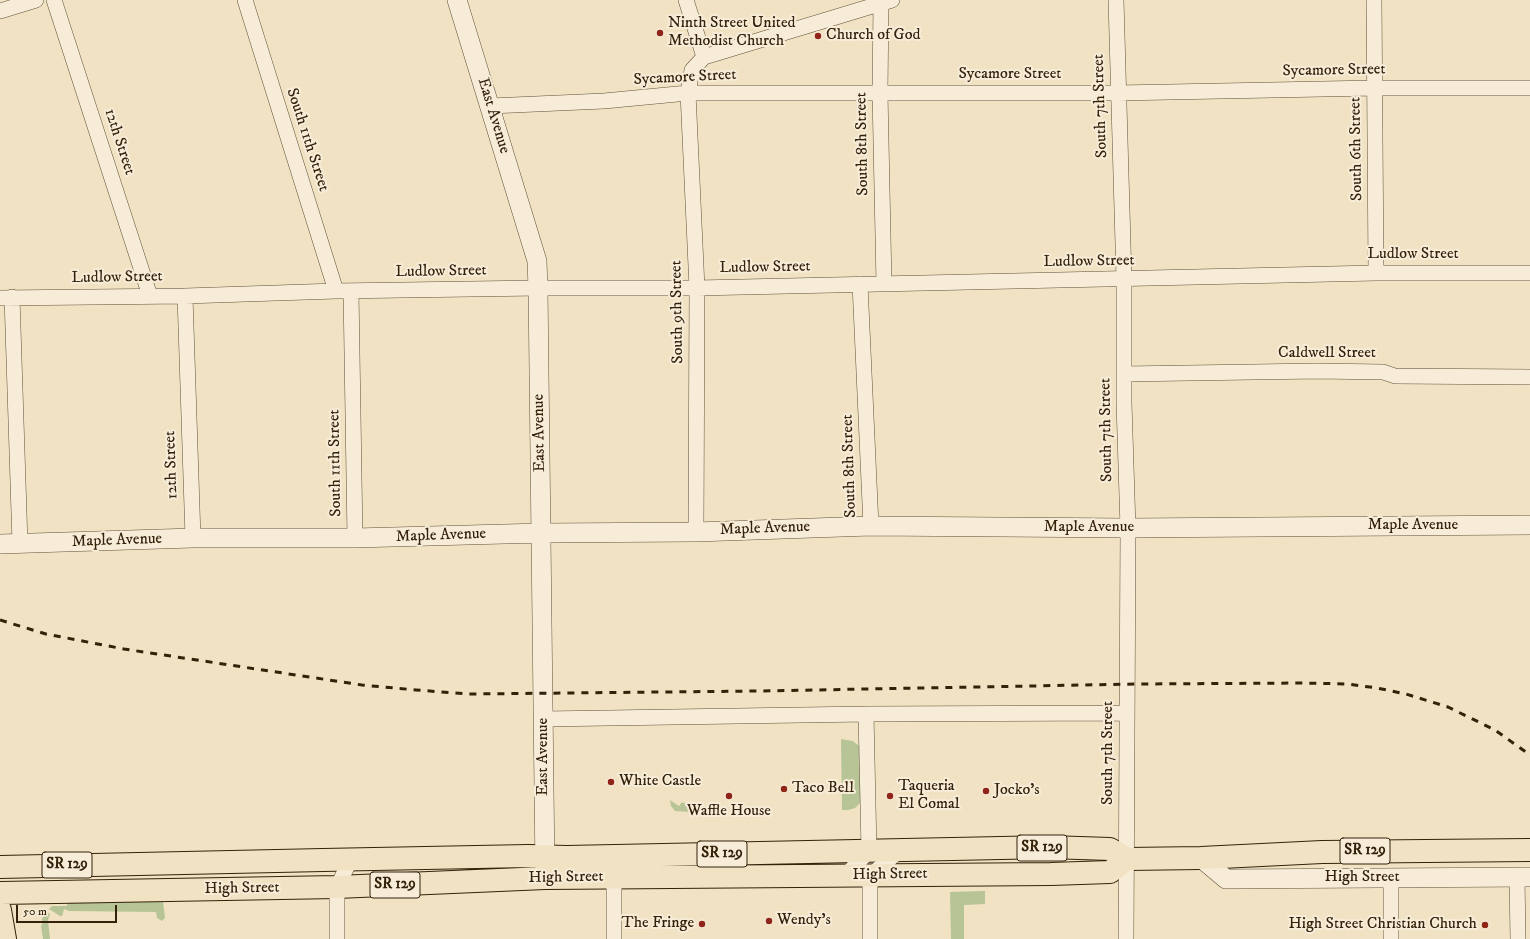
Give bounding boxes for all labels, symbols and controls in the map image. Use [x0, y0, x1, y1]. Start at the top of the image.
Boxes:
place label: Ninth Street United Methodist Church [668, 14, 796, 52]
place label: Church of God [826, 26, 920, 46]
marker: Ninth Street United Methodist Church [655, 28, 665, 38]
marker: Church of God [813, 31, 823, 41]
street label: South 7th Street [1090, 54, 1112, 158]
street label: Sycamore Street [1282, 61, 1386, 81]
street label: Sycamore Street [959, 65, 1061, 85]
street label: Sycamore Street [633, 66, 737, 90]
street label: East Avenue [472, 76, 514, 156]
street label: South 11th Street [281, 86, 333, 194]
street label: South 8th Street [852, 92, 874, 196]
street label: South 6th Street [1346, 97, 1368, 201]
street label: 12th Street [99, 106, 139, 178]
street label: Ludlow Street [1367, 245, 1459, 265]
street label: Ludlow Street [1043, 252, 1135, 272]
street label: Ludlow Street [719, 258, 811, 278]
street label: South 9th Street [667, 260, 689, 364]
street label: Ludlow Street [395, 262, 487, 282]
street label: Ludlow Street [71, 268, 163, 288]
street label: Caldwell Street [1278, 344, 1376, 364]
street label: South 7th Street [1096, 378, 1118, 482]
street label: East Avenue [530, 394, 550, 472]
street label: South 11th Street [325, 409, 347, 517]
street label: South 8th Street [839, 414, 861, 518]
street label: 12th Street [161, 430, 183, 500]
street label: Maple Avenue [1368, 516, 1458, 536]
street label: Maple Avenue [720, 518, 810, 540]
street label: Maple Avenue [1044, 518, 1134, 538]
street label: Maple Avenue [396, 525, 486, 547]
street label: Maple Avenue [72, 530, 162, 552]
street label: South 7th Street [1099, 701, 1119, 805]
street label: East Avenue [534, 718, 554, 796]
place label: White Castle [619, 772, 701, 792]
marker: White Castle [606, 777, 616, 787]
place label: Taqueria El Comal [898, 777, 960, 815]
place label: Taco Bell [792, 779, 854, 799]
place label: Jocko's [994, 781, 1040, 801]
marker: Taco Bell [779, 784, 789, 794]
marker: Jocko's [981, 786, 991, 796]
marker: Waffle House [724, 791, 734, 801]
marker: Taqueria El Comal [885, 791, 895, 801]
place label: Waffle House [687, 802, 771, 822]
road number: SR 129 [1017, 835, 1067, 861]
road number: SR 129 [1340, 838, 1390, 864]
road number: SR 129 [697, 841, 747, 867]
road number: SR 129 [42, 852, 92, 878]
street label: High Street [852, 865, 928, 885]
street label: High Street [528, 868, 604, 888]
street label: High Street [1324, 868, 1400, 888]
road number: SR 129 [370, 872, 420, 898]
street label: High Street [204, 879, 280, 899]
scale bar [18, 897, 119, 923]
text: 50 m [23, 904, 47, 919]
place label: Wendy's [777, 911, 831, 931]
place label: The Fringe [622, 914, 694, 934]
place label: High Street Christian Church [1288, 915, 1477, 935]
marker: Wendy's [764, 916, 774, 926]
marker: The Fringe [697, 919, 707, 929]
marker: High Street Christian Church [1480, 920, 1490, 930]

